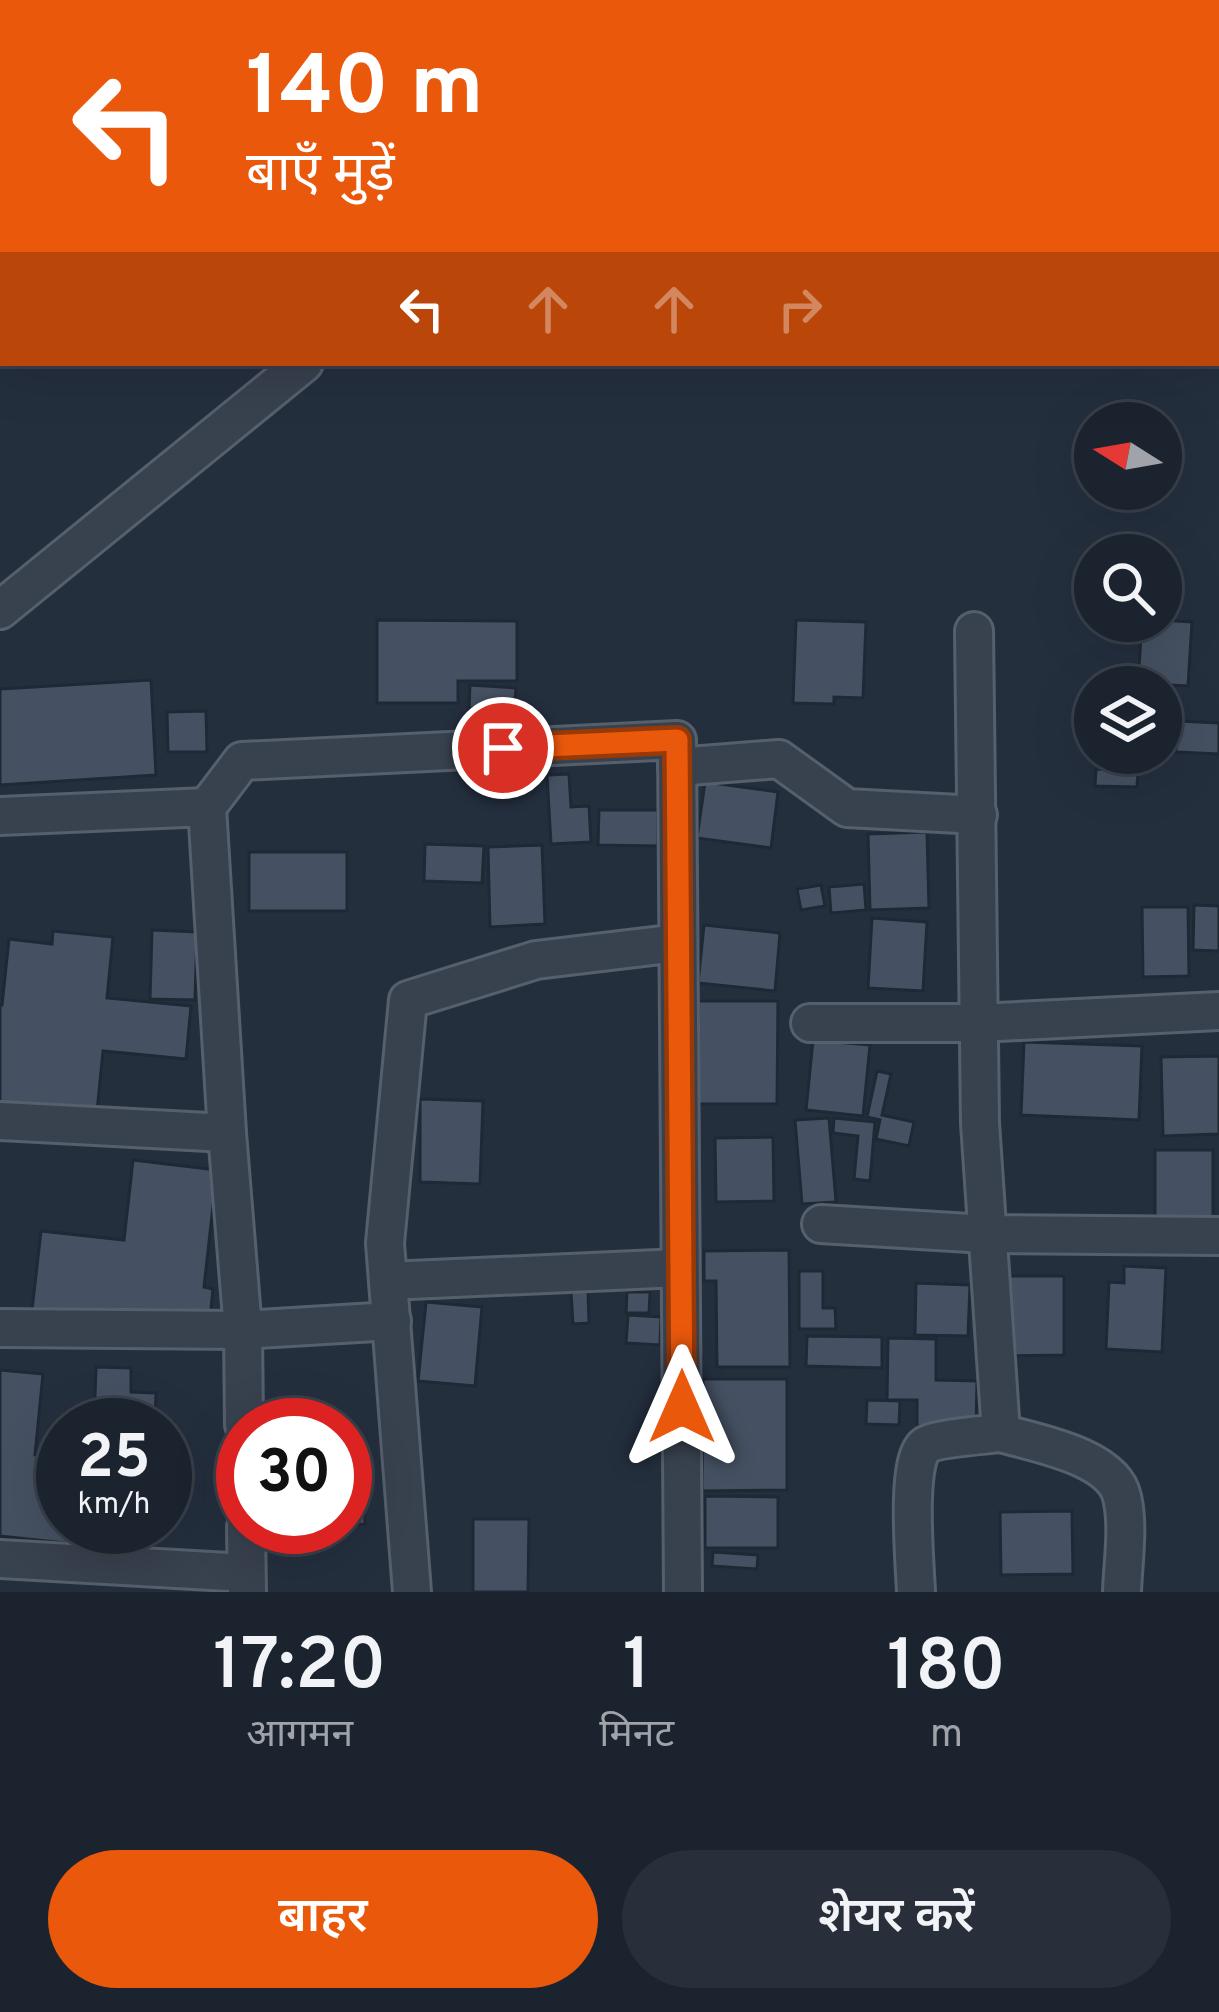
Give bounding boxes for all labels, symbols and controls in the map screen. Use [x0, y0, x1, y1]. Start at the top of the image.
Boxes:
text: 140 m [246, 38, 483, 144]
icon: left [48, 48, 204, 204]
text: बाएँ मुड़ें [246, 142, 395, 211]
icon: left [389, 276, 455, 342]
icon: ahead [515, 276, 581, 342]
icon: ahead [641, 276, 707, 342]
icon: right [767, 276, 833, 342]
north arrow [1074, 402, 1182, 510]
map controls [1074, 402, 1182, 774]
button: search [1074, 534, 1182, 642]
button: layers [1074, 666, 1182, 774]
pin [452, 697, 554, 799]
icon: arrive [470, 715, 536, 781]
position arrow [619, 1344, 745, 1470]
speed limit sign: 30 [216, 1398, 372, 1554]
text: 25 [77, 1423, 151, 1499]
text: km/h [78, 1487, 150, 1524]
text: 17:20 [213, 1623, 386, 1715]
text: 1 [623, 1623, 651, 1715]
text: 180 [887, 1624, 1006, 1716]
text: आगमन [246, 1712, 353, 1761]
text: मिनट [599, 1712, 674, 1761]
text: m [930, 1712, 963, 1761]
button: बाहर [48, 1850, 598, 1988]
button: शेयर करें [622, 1850, 1171, 1988]

